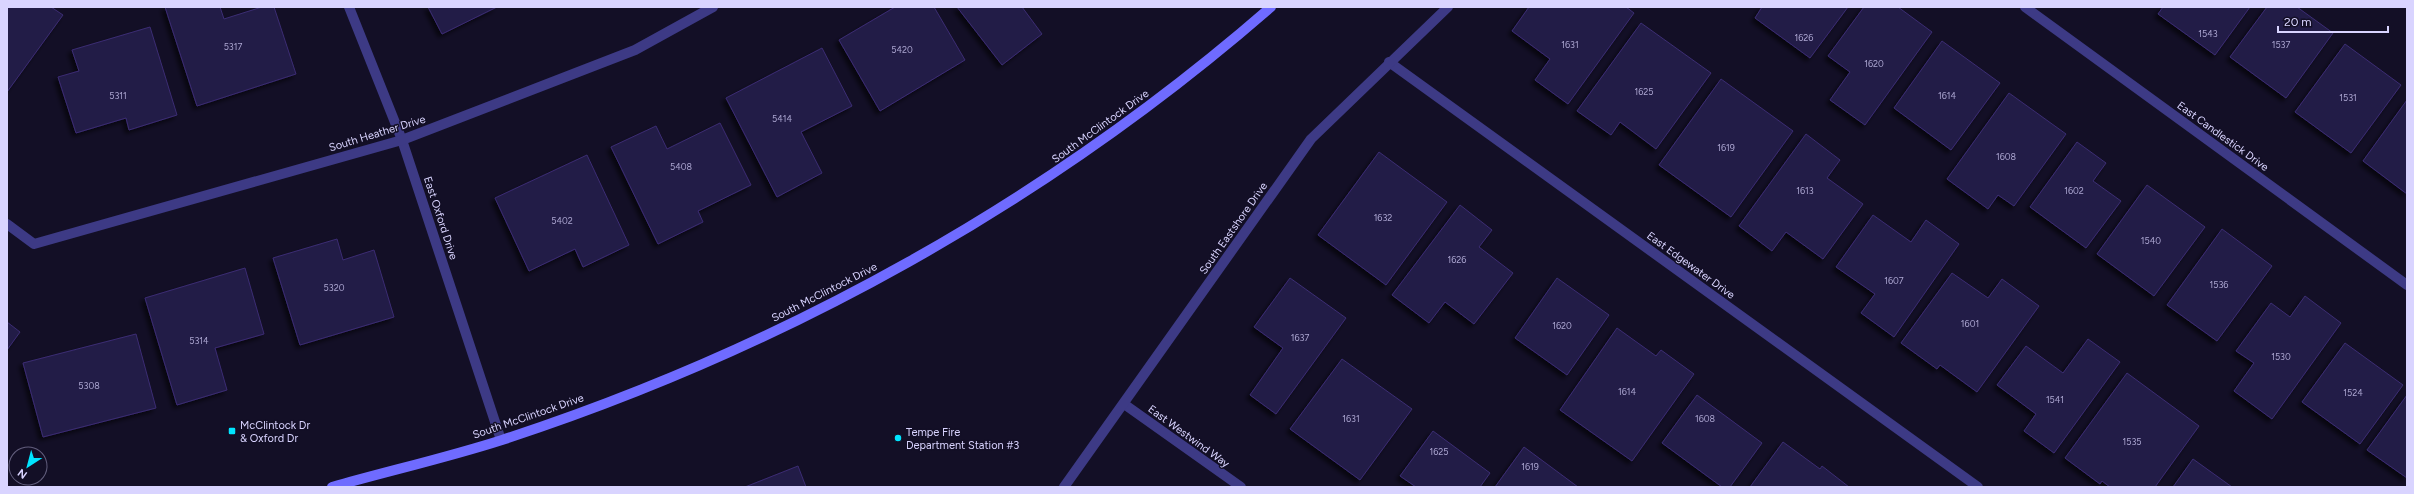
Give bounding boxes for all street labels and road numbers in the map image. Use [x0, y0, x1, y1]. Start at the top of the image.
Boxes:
street label: South McClintock Drive [1049, 87, 1151, 166]
street label: East Candlestick Drive [2174, 99, 2271, 174]
street label: South Heather Drive [327, 113, 427, 154]
street label: East Oxford Drive [421, 175, 460, 261]
street label: South Eastshore Drive [1197, 180, 1270, 277]
street label: East Edgewater Drive [1644, 229, 1737, 302]
street label: South McClintock Drive [769, 260, 879, 325]
street label: South McClintock Drive [471, 391, 585, 442]
street label: East Westwind Way [1145, 403, 1232, 470]

